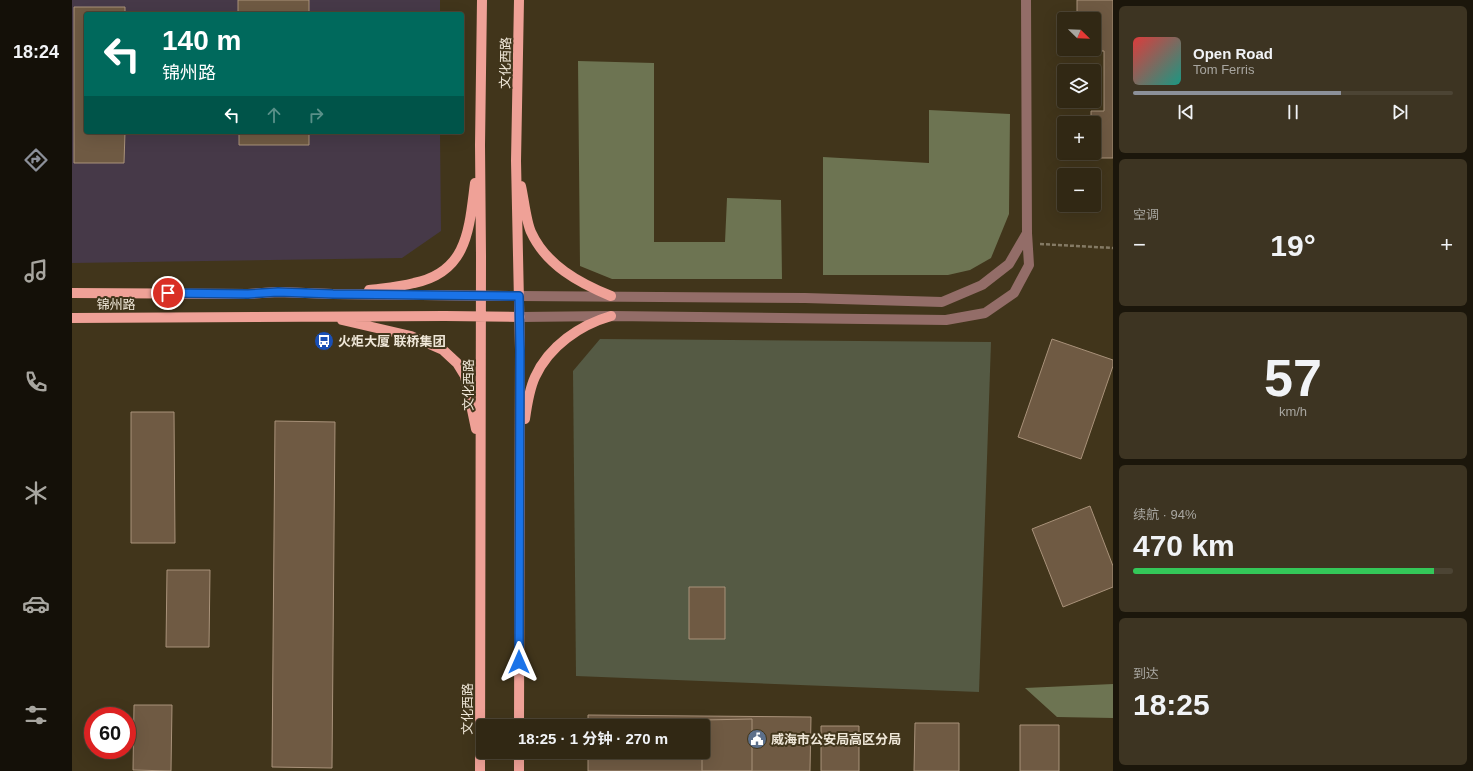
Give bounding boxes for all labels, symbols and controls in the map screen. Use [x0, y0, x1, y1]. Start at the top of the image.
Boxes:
north arrow [1057, 12, 1101, 56]
map controls [1057, 12, 1101, 212]
text: 140 m [162, 25, 241, 56]
icon: left [96, 28, 148, 80]
street label: 文化西路 [498, 37, 513, 89]
text: 18:24 [13, 42, 59, 62]
text: Open Road [1193, 45, 1273, 62]
text: Tom Ferris [1193, 62, 1254, 77]
text: 锦州路 [162, 63, 216, 83]
button: layers [1057, 64, 1101, 108]
icon: previous [1175, 101, 1197, 123]
icon: pause [1282, 101, 1304, 123]
icon: next [1389, 101, 1411, 123]
icon: left [221, 104, 243, 126]
icon: ahead [263, 104, 285, 126]
icon: right [305, 104, 327, 126]
button: + [1057, 116, 1101, 160]
icon: directions [22, 146, 50, 174]
button: − [1057, 168, 1101, 212]
text: 空调 [1133, 207, 1159, 222]
text: 19° [1270, 229, 1316, 262]
text: − [1133, 232, 1146, 257]
text: + [1440, 232, 1453, 257]
icon: music [22, 257, 50, 285]
pin [151, 276, 185, 310]
icon: arrive [157, 282, 179, 304]
street label: 锦州路 [96, 297, 136, 312]
bus stop icon: 火炬大厦 联桥集团 [313, 330, 335, 352]
place label: 火炬大厦 联桥集团 [338, 334, 446, 349]
text: 57 [1264, 349, 1322, 407]
street label: 文化西路 [461, 359, 476, 411]
icon: phone [22, 368, 50, 396]
text: km/h [1279, 404, 1307, 419]
icon: climate [22, 479, 50, 507]
text: 续航 · 94% [1133, 507, 1197, 522]
text: 470 km [1133, 529, 1235, 562]
icon: car [22, 590, 50, 618]
position arrow [498, 641, 540, 683]
text: 到达 [1133, 666, 1159, 681]
street label: 文化西路 [460, 683, 475, 735]
text: 18:25 [1133, 688, 1210, 721]
icon: filters [22, 701, 50, 729]
speed limit sign: 60 [84, 707, 136, 759]
public building icon: 威海市公安局高区分局 [746, 728, 768, 750]
text: 18:25 · 1 分钟 · 270 m [518, 730, 668, 747]
place label: 威海市公安局高区分局 [771, 732, 901, 747]

